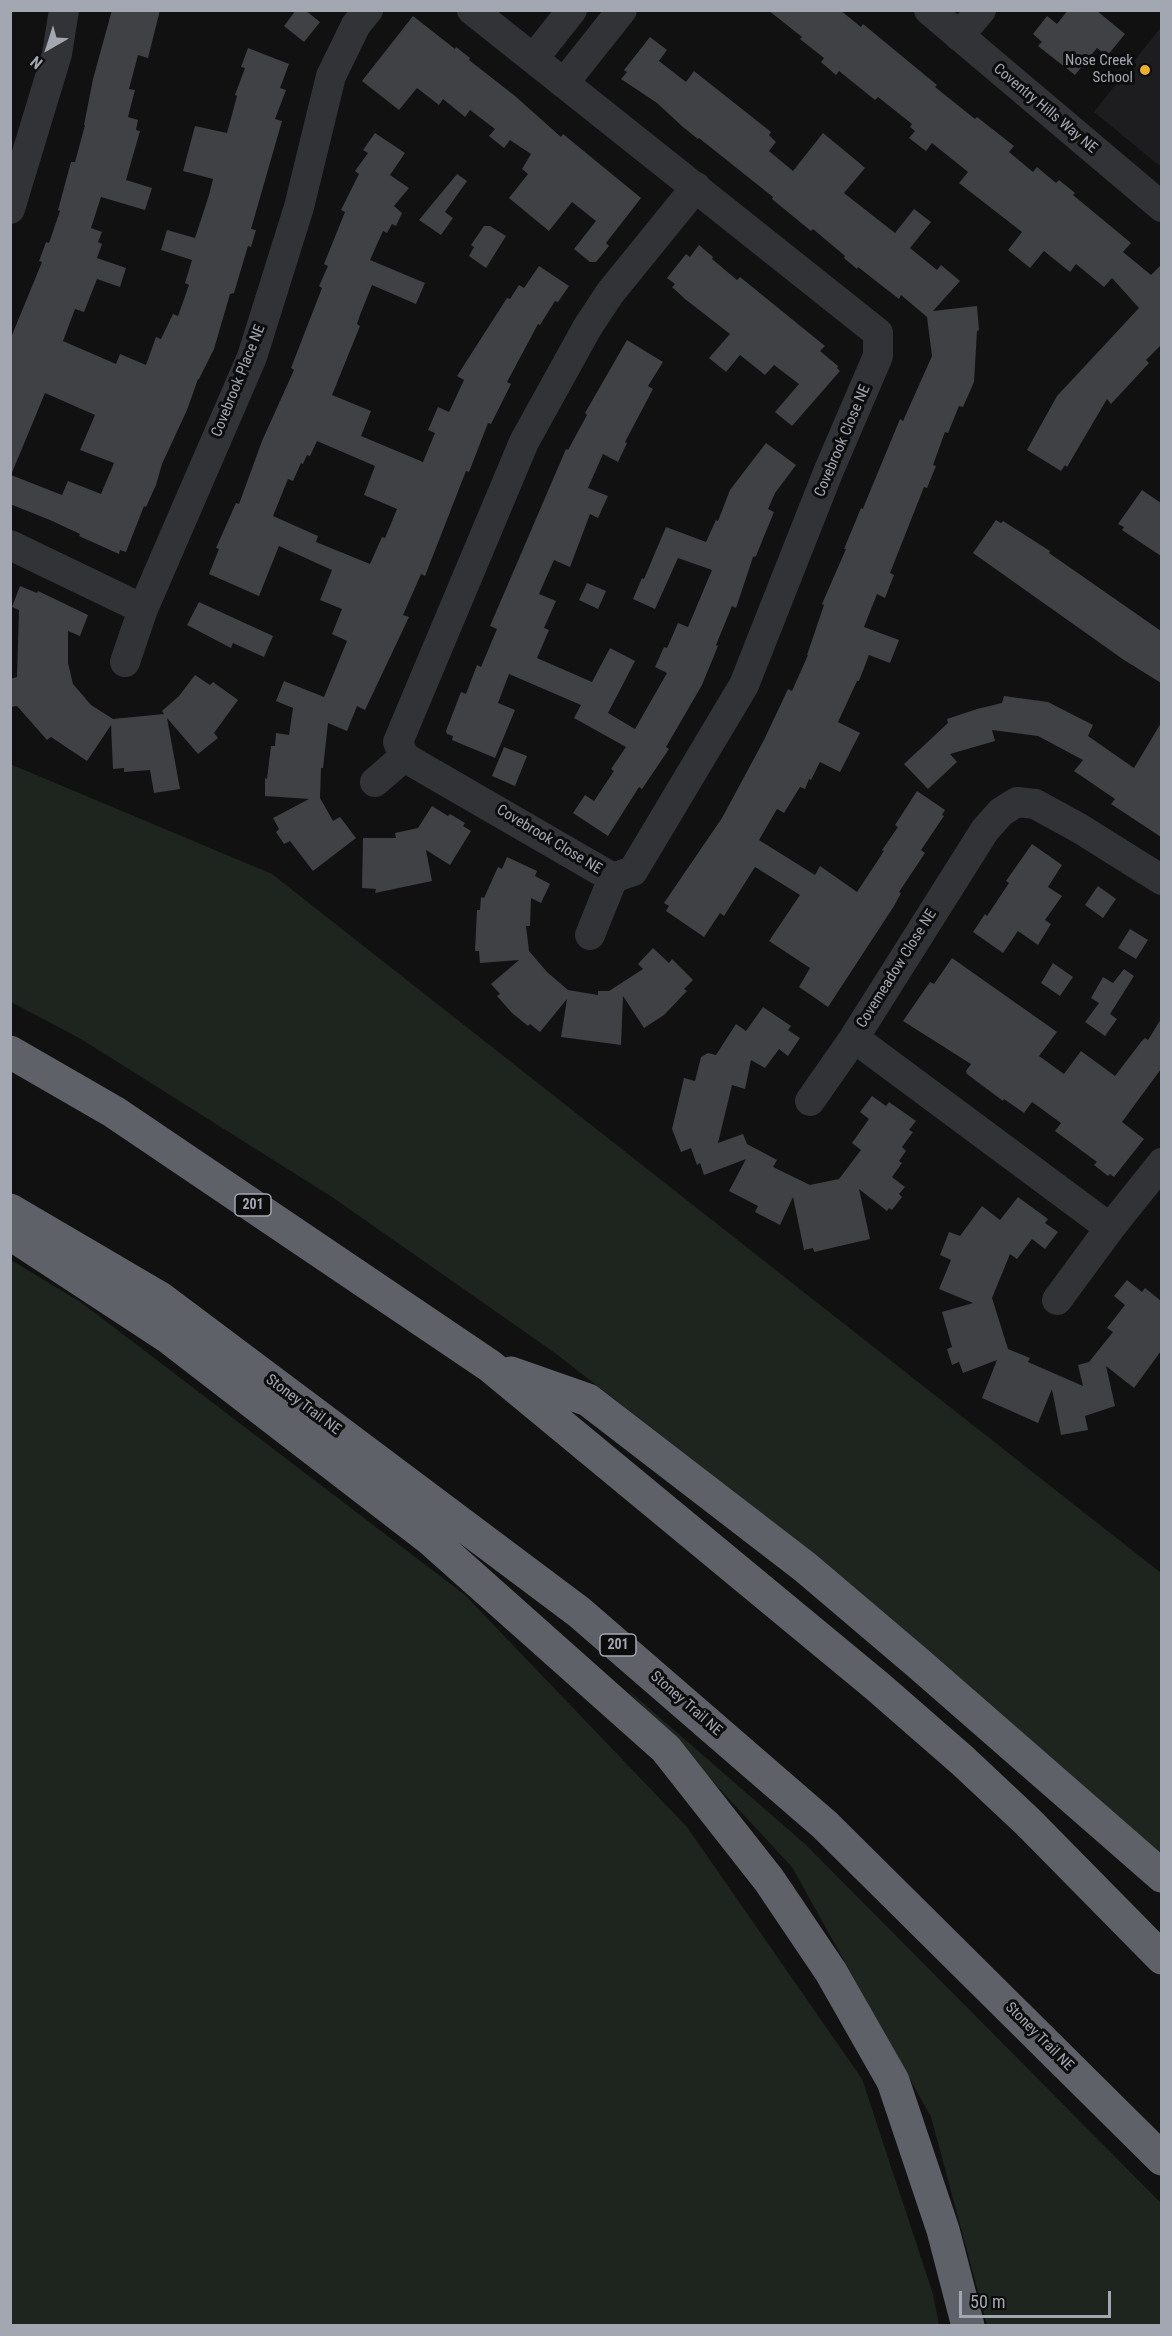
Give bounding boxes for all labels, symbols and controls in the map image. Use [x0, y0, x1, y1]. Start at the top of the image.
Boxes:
north arrow [18, 18, 78, 78]
text: N [27, 52, 46, 73]
place label: Nose Creek School [1065, 52, 1133, 87]
street label: Coventry Hills Way NE [989, 60, 1101, 158]
marker: Nose Creek School [1138, 63, 1152, 77]
street label: Covebrook Place NE [208, 322, 270, 440]
street label: Covebrook Close NE [811, 382, 875, 500]
street label: Covebrook Close NE [493, 801, 605, 879]
street label: Covemeadow Close NE [853, 906, 941, 1032]
road number: 201 [235, 1194, 271, 1216]
street label: Stoney Trail NE [262, 1371, 344, 1439]
road number: 201 [600, 1634, 636, 1656]
street label: Stoney Trail NE [646, 1668, 726, 1740]
street label: Stoney Trail NE [1001, 1999, 1077, 2075]
scale bar [962, 2279, 1114, 2317]
text: 50 m [970, 2291, 1005, 2312]

